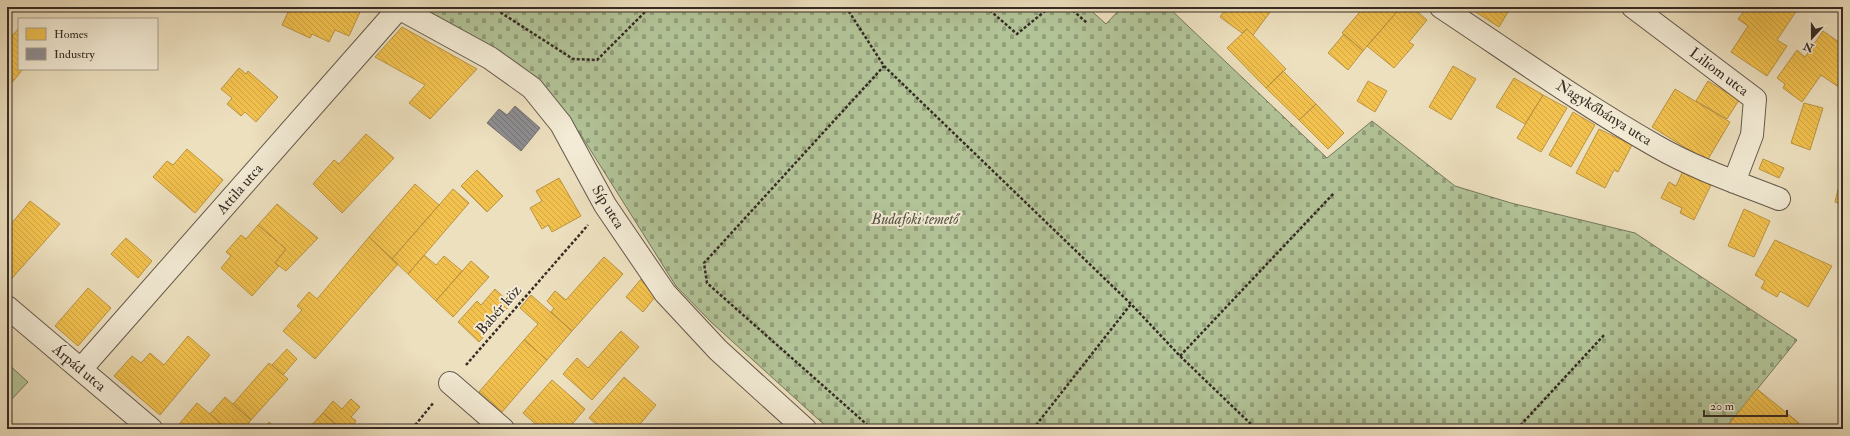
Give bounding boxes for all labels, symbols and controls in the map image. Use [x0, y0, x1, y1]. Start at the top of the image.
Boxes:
legend [18, 18, 158, 70]
north arrow [1792, 18, 1832, 58]
text: Homes [54, 27, 88, 42]
text: N [1801, 39, 1816, 55]
street label: Liliom utca [1686, 44, 1753, 101]
text: Industry [54, 47, 96, 62]
street label: Nagykőbánya utca [1553, 76, 1656, 150]
street label: Attila utca [212, 159, 268, 219]
street label: Síp utca [586, 182, 629, 234]
park label: Budafoki temető [870, 210, 961, 229]
street label: Babér köz [472, 281, 526, 339]
street label: Árpád utca [47, 338, 112, 397]
scale bar [1704, 392, 1787, 418]
text: 20 m [1710, 399, 1735, 414]

